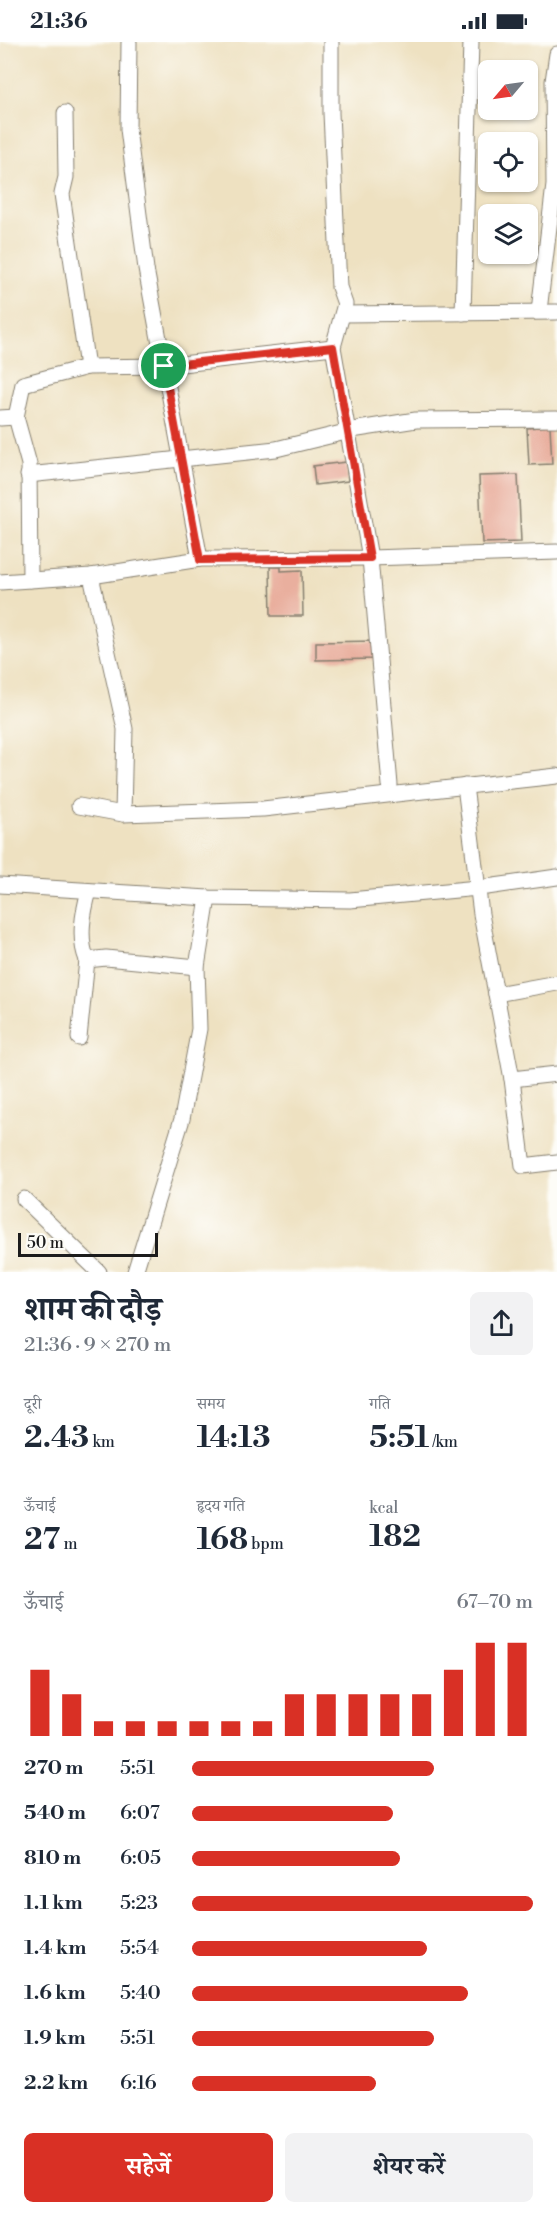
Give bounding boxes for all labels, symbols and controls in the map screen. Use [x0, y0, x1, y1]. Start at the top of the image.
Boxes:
text: 21:36 [30, 8, 88, 35]
north arrow [478, 60, 538, 120]
map controls [478, 60, 538, 264]
button: locate [478, 132, 538, 192]
button: layers [478, 204, 538, 264]
pin [138, 340, 189, 391]
icon: arrive [147, 349, 180, 382]
scale bar [18, 1230, 158, 1258]
text: 50 m [27, 1233, 64, 1253]
text: शाम की दौड़ [24, 1290, 162, 1331]
button: share [470, 1292, 533, 1355]
text: 21:36 · 9 × 270 m [24, 1333, 171, 1358]
text: दूरी [24, 1394, 41, 1414]
text: समय [197, 1394, 225, 1414]
text: गति [369, 1394, 390, 1414]
text: 2.43 [24, 1419, 89, 1457]
text: 14:13 [197, 1419, 271, 1457]
text: 5:51 [369, 1419, 429, 1457]
text: km [89, 1432, 115, 1452]
text: /km [429, 1432, 458, 1452]
text: ऊँचाई [24, 1496, 56, 1516]
text: हृदय गति [197, 1496, 245, 1516]
text: kcal [369, 1498, 398, 1518]
text: 182 [369, 1518, 421, 1556]
text: 27 [24, 1521, 60, 1559]
text: 168 [197, 1521, 248, 1559]
text: m [60, 1534, 78, 1554]
text: bpm [248, 1534, 284, 1554]
text: 67–70 m [457, 1590, 533, 1615]
text: ऊँचाई [24, 1591, 63, 1616]
text: 270 m [24, 1756, 83, 1781]
text: 5:51 [120, 1756, 155, 1781]
text: 540 m [24, 1801, 86, 1826]
text: 6:07 [120, 1801, 160, 1826]
text: 810 m [24, 1846, 81, 1871]
text: 6:05 [120, 1846, 161, 1871]
text: 1.1 km [24, 1891, 83, 1916]
text: 5:23 [120, 1891, 158, 1916]
text: 1.4 km [24, 1936, 86, 1961]
text: 5:54 [120, 1936, 159, 1961]
text: 1.6 km [24, 1981, 86, 2006]
text: 5:40 [120, 1981, 161, 2006]
text: 1.9 km [24, 2026, 86, 2051]
text: 5:51 [120, 2026, 155, 2051]
text: 2.2 km [24, 2071, 88, 2096]
text: 6:16 [120, 2071, 157, 2096]
button: सहेजें [24, 2133, 273, 2202]
button: शेयर करें [285, 2133, 533, 2202]

